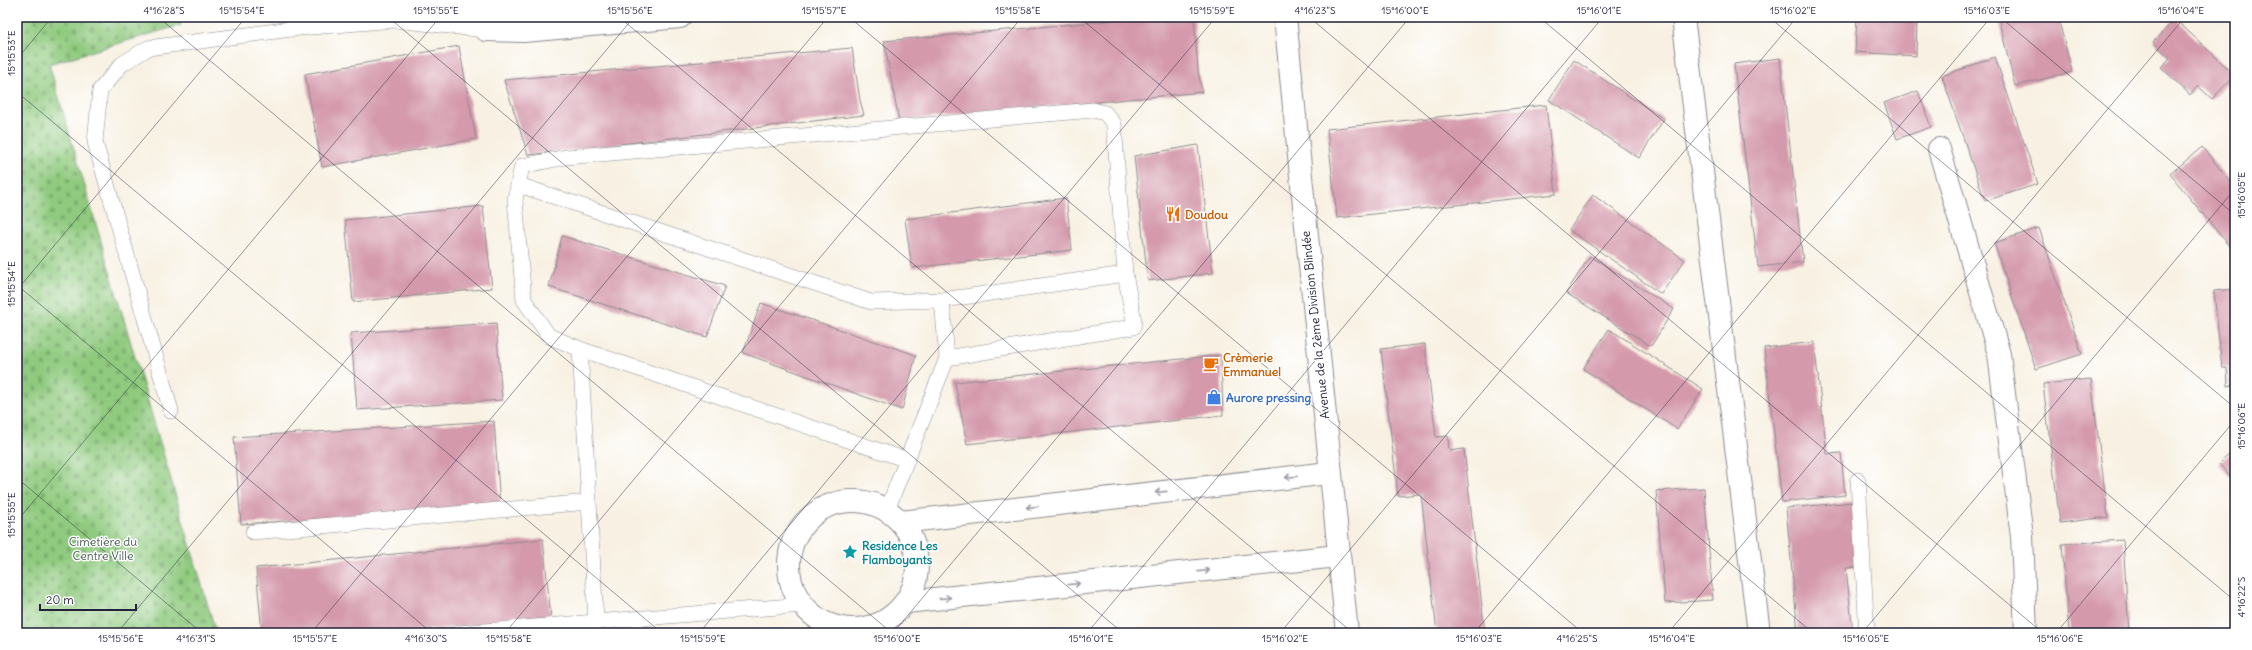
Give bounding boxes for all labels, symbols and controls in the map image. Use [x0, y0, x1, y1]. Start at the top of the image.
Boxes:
text: 4°16'28"S [144, 4, 185, 17]
text: 15°15'54"E [219, 4, 265, 17]
text: 15°15'55"E [413, 4, 459, 17]
text: 15°15'56"E [607, 4, 653, 17]
text: 15°15'57"E [802, 4, 846, 17]
text: 15°15'58"E [995, 4, 1041, 17]
text: 15°15'59"E [1189, 4, 1235, 17]
text: 4°16'23"S [1295, 4, 1336, 17]
text: 15°16'00"E [1381, 4, 1429, 17]
text: 15°16'01"E [1577, 4, 1621, 17]
text: 15°16'02"E [1770, 4, 1816, 17]
text: 15°16'03"E [1964, 4, 2010, 17]
text: 15°16'04"E [2158, 4, 2204, 17]
text: 15°15'53"E [5, 30, 18, 76]
text: 15°16'05"E [2235, 172, 2248, 218]
restaurant icon: Doudou [1164, 205, 1182, 223]
place label: Doudou [1185, 207, 1228, 222]
street label: Avenue de la 2ème Division Blindée [1298, 230, 1332, 420]
text: 15°15'54"E [5, 261, 18, 307]
place label: Crèmerie Emmanuel [1223, 350, 1281, 379]
cafe icon: Crèmerie Emmanuel [1202, 355, 1220, 373]
shop icon: Aurore pressing [1205, 388, 1223, 406]
place label: Aurore pressing [1226, 390, 1312, 406]
text: 15°16'06"E [2235, 403, 2248, 449]
one-way arrow [1285, 474, 1298, 481]
one-way arrow [1155, 488, 1168, 496]
text: 15°15'55"E [5, 492, 18, 538]
one-way arrow [1026, 503, 1039, 511]
park label: Cimetière du Centre Ville [69, 534, 137, 563]
place label: Residence Les Flamboyants [862, 538, 938, 568]
place icon: Residence Les Flamboyants [841, 543, 859, 561]
one-way arrow [1197, 567, 1210, 574]
text: 4°16'22"S [2235, 576, 2248, 617]
one-way arrow [1068, 580, 1081, 588]
scale bar [40, 586, 136, 612]
text: 20 m [46, 592, 74, 607]
one-way arrow [938, 594, 951, 602]
text: 15°15'56"E [98, 632, 144, 645]
text: 4°16'31"S [176, 632, 216, 645]
text: 15°15'57"E [293, 632, 337, 645]
text: 4°16'30"S [405, 632, 447, 645]
text: 15°15'58"E [486, 632, 532, 645]
text: 15°15'59"E [680, 632, 726, 645]
text: 15°16'00"E [873, 632, 921, 645]
text: 15°16'01"E [1069, 632, 1113, 645]
text: 15°16'02"E [1262, 632, 1308, 645]
text: 15°16'03"E [1456, 632, 1502, 645]
text: 4°16'25"S [1557, 632, 1598, 645]
text: 15°16'04"E [1649, 632, 1695, 645]
text: 15°16'05"E [1843, 632, 1889, 645]
text: 15°16'06"E [2037, 632, 2083, 645]

